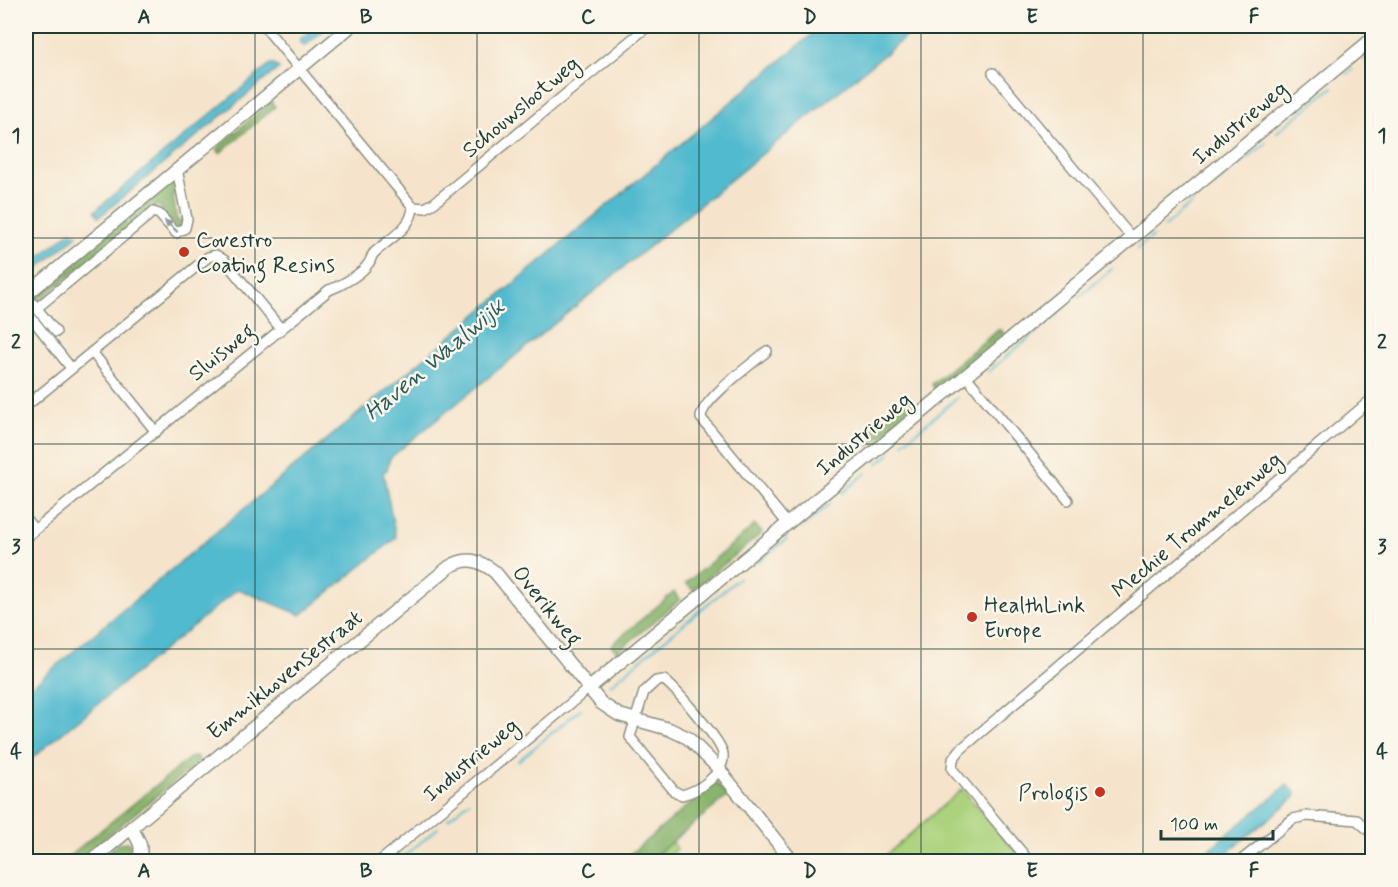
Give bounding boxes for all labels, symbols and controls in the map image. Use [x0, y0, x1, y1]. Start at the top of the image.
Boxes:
text: A [137, 4, 151, 31]
text: B [360, 4, 373, 31]
text: C [581, 4, 596, 31]
text: D [803, 4, 817, 31]
text: E [1026, 4, 1038, 31]
text: F [1249, 4, 1260, 31]
street label: Schouwslootweg [457, 50, 588, 167]
street label: Industrieweg [1187, 75, 1296, 174]
text: 1 [12, 123, 20, 150]
text: 1 [1378, 123, 1386, 150]
one-way arrow [163, 219, 178, 233]
place label: Covestro Coating Resins [196, 227, 335, 283]
marker: Covestro Coating Resins [177, 245, 191, 259]
water label: Haven Waalwijk [358, 291, 513, 428]
street label: Sluisweg [183, 317, 263, 390]
text: 2 [11, 329, 21, 356]
text: 2 [1377, 329, 1387, 356]
street label: Industrieweg [811, 386, 920, 485]
street label: Mechie Trommelenweg [1106, 446, 1290, 607]
text: 3 [11, 534, 21, 561]
text: 3 [1377, 534, 1387, 561]
street label: Overikweg [503, 560, 588, 654]
place label: HealthLink Europe [984, 592, 1085, 645]
street label: Emmikhovensestraat [202, 604, 369, 747]
marker: HealthLink Europe [965, 610, 979, 624]
street label: Industrieweg [418, 712, 527, 811]
text: 4 [10, 739, 22, 766]
text: 4 [1376, 739, 1388, 766]
place label: Prologis [1018, 780, 1088, 811]
marker: Prologis [1093, 785, 1107, 799]
scale bar [1161, 803, 1274, 841]
text: 100 m [1170, 813, 1218, 837]
text: A [137, 858, 151, 885]
text: B [360, 858, 373, 885]
text: C [581, 858, 596, 885]
text: D [803, 858, 817, 885]
text: E [1026, 858, 1038, 885]
text: F [1249, 858, 1260, 885]

